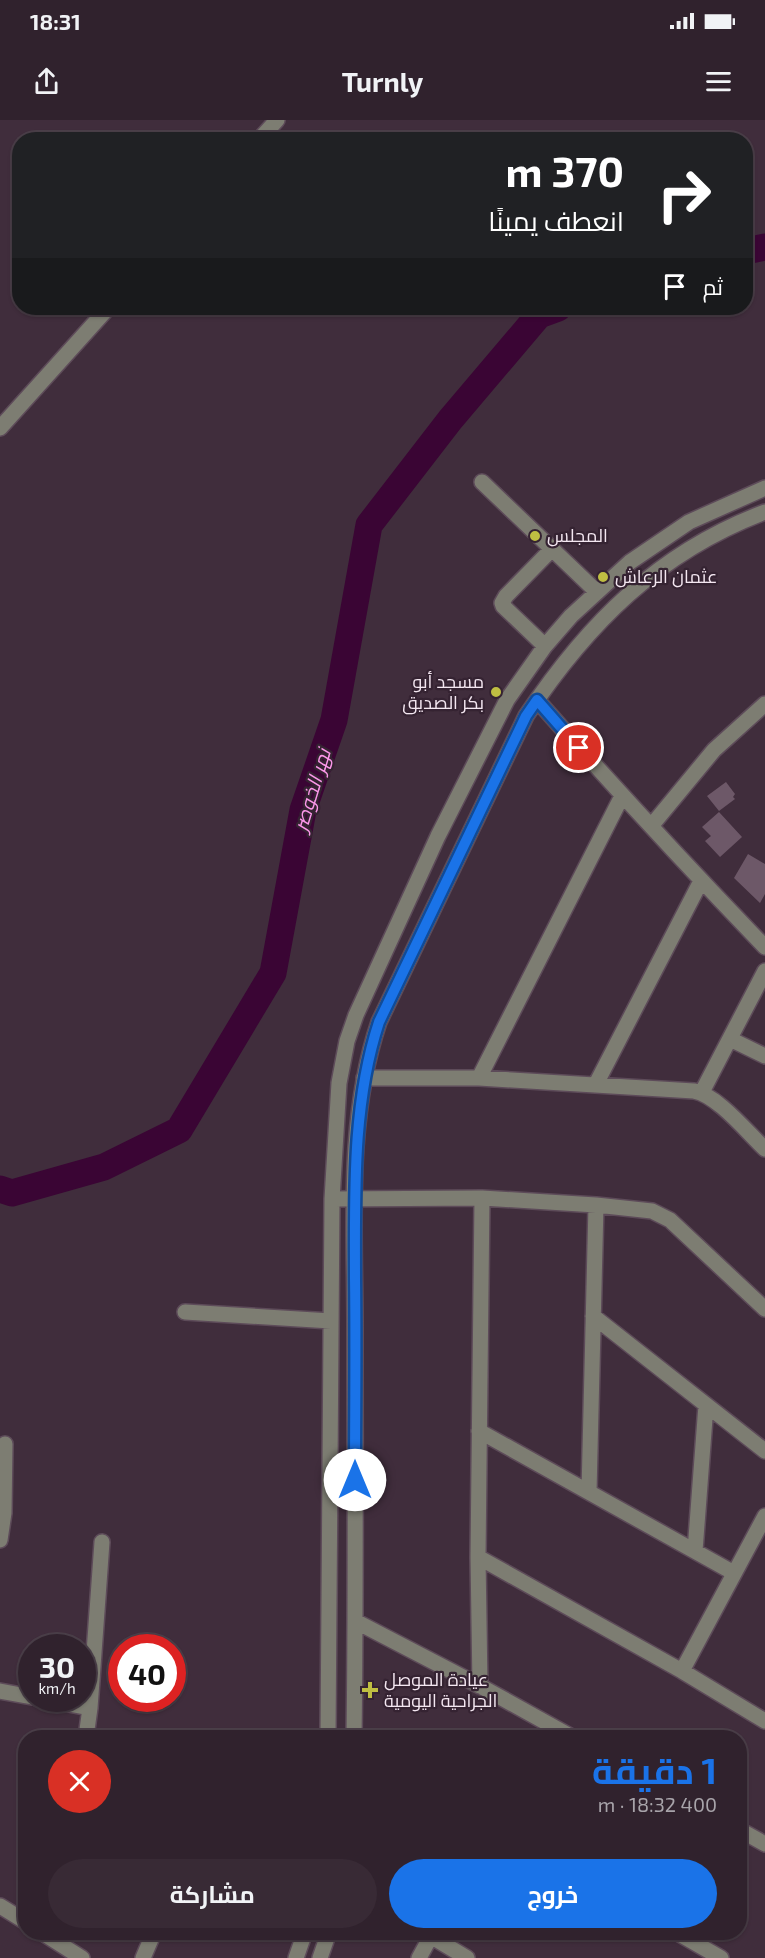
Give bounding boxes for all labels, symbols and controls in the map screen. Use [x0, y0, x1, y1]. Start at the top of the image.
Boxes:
text: 18:31 [30, 8, 81, 34]
icon: share [30, 65, 63, 98]
text: Turnly [342, 65, 423, 97]
icon: menu [702, 65, 735, 98]
text: 370 m [505, 145, 624, 195]
icon: right [645, 156, 723, 234]
text: انعطف يمينًا [488, 204, 624, 236]
icon: arrive [658, 270, 691, 303]
text: ثم [703, 273, 723, 299]
place label: المجلس [547, 524, 608, 547]
marker: المجلس [528, 529, 542, 543]
place label: عثمان الرعاش [615, 565, 717, 588]
marker: عثمان الرعاش [596, 570, 610, 584]
place label: مسجد أبو بكر الصديق [402, 670, 484, 715]
marker: مسجد أبو بكر الصديق [489, 685, 503, 699]
pin [553, 722, 604, 773]
icon: arrive [562, 731, 595, 764]
water label: نهر الخوصر [286, 743, 337, 837]
position arrow [323, 1448, 387, 1512]
speed limit sign: 40 [108, 1634, 186, 1712]
text: 30 [39, 1648, 75, 1684]
place label: عيادة الموصل الجراحية اليومية [384, 1668, 497, 1712]
text: km/h [38, 1679, 76, 1697]
marker: عيادة الموصل الجراحية اليومية [361, 1681, 379, 1699]
text: 1 دقيقة [592, 1748, 717, 1791]
button: close [48, 1750, 111, 1813]
text: 400 m · 18:32 [598, 1792, 717, 1816]
button: مشاركة [48, 1859, 377, 1928]
button: خروج [389, 1859, 717, 1928]

